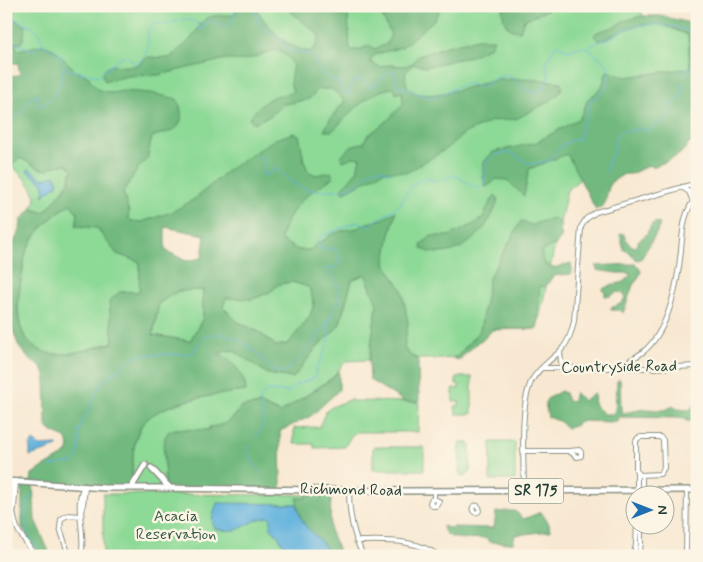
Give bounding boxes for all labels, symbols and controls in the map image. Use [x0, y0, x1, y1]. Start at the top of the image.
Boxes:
street label: Countryside Road [561, 355, 677, 379]
road number: SR 175 [508, 478, 564, 504]
street label: Richmond Road [300, 479, 402, 501]
north arrow [626, 484, 676, 534]
text: N [653, 505, 671, 515]
park label: Acacia Reservation [136, 506, 216, 545]

